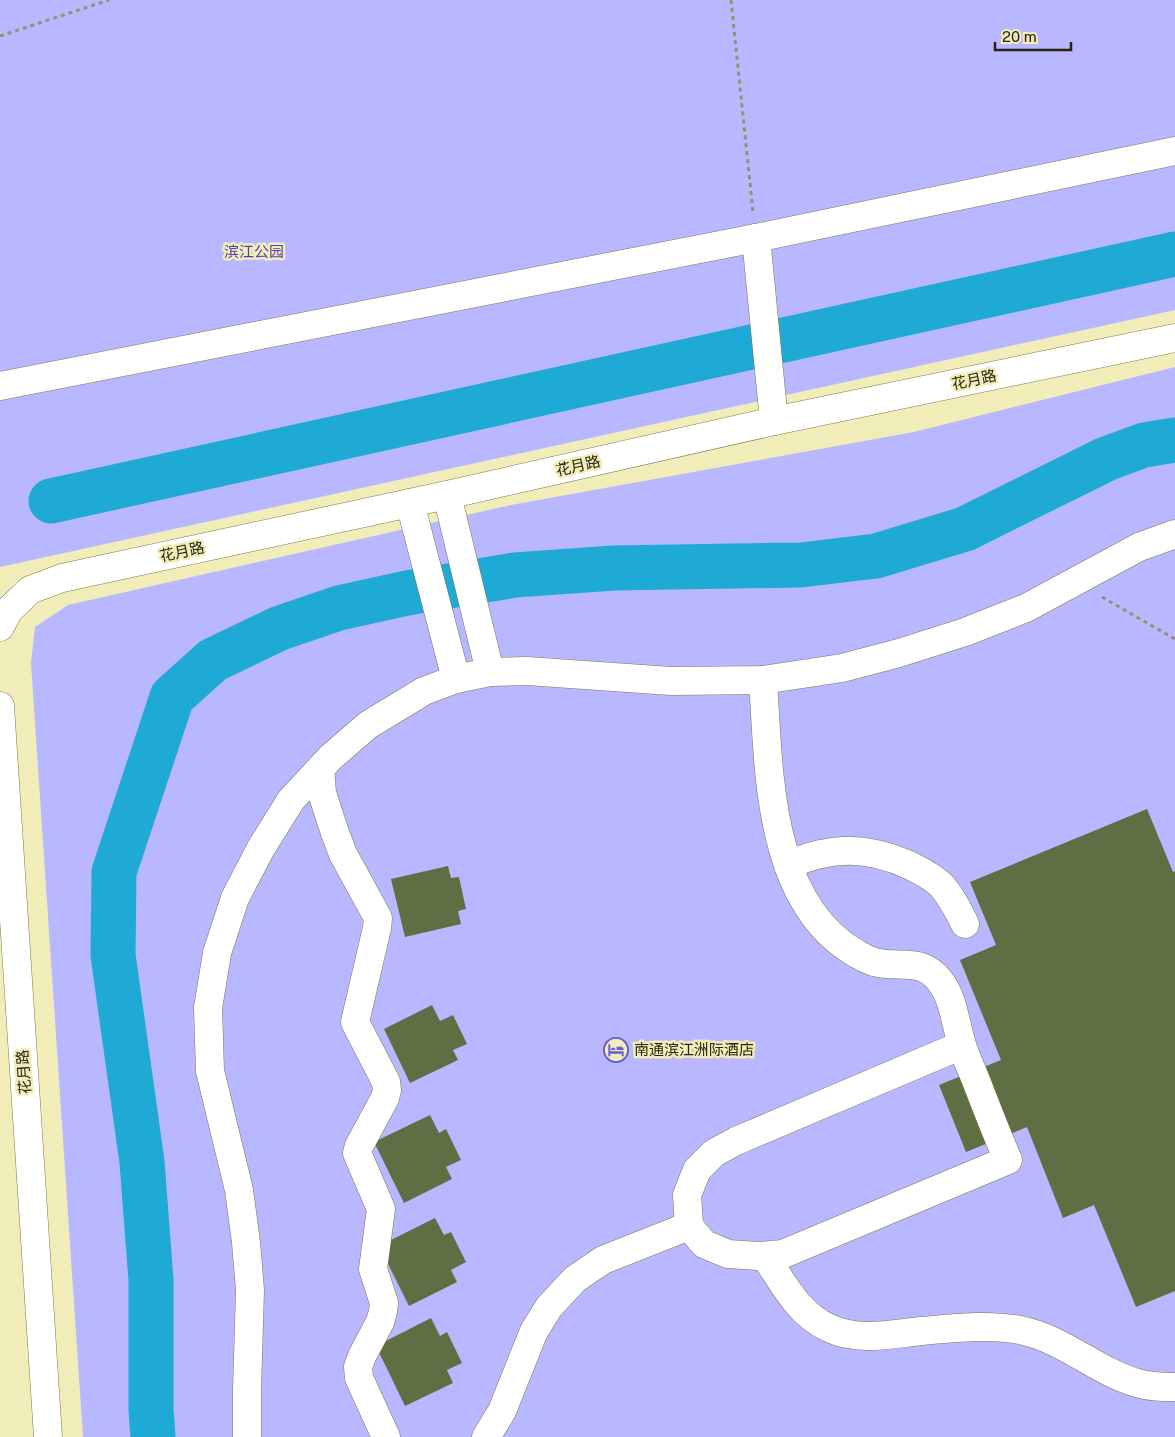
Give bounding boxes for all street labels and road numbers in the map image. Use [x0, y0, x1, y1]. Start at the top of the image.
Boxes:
street label: 花月路 [950, 367, 998, 393]
street label: 花月路 [554, 452, 602, 479]
street label: 花月路 [158, 539, 206, 565]
street label: 花月路 [13, 1049, 34, 1095]

